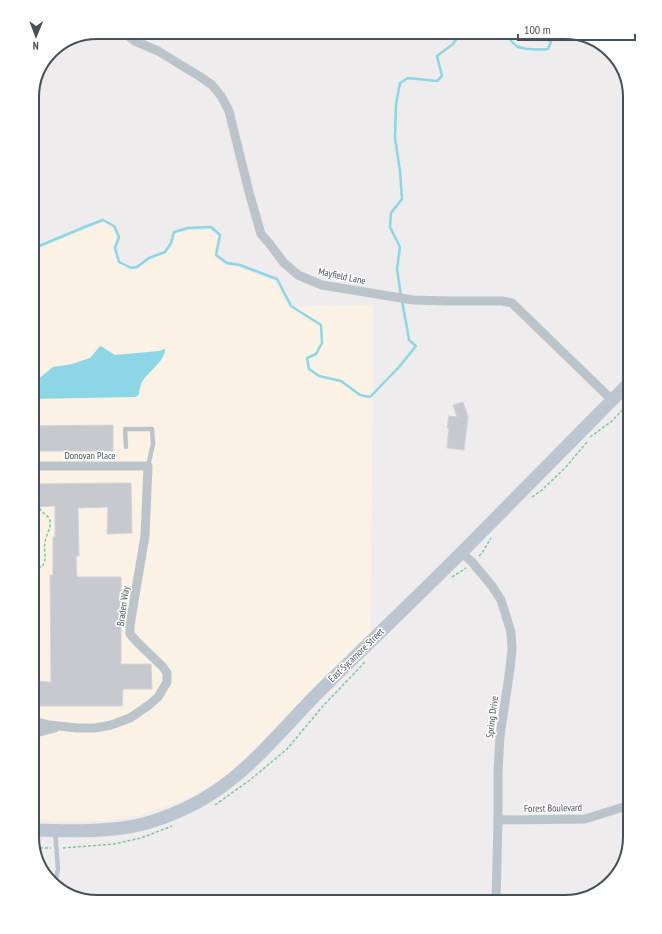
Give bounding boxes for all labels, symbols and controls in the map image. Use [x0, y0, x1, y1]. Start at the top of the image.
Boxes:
north arrow [16, 16, 56, 56]
scale bar [518, 16, 635, 42]
text: 100 m [524, 22, 551, 37]
text: N [33, 39, 39, 53]
street label: Mayfield Lane [317, 265, 367, 287]
street label: Donovan Place [65, 449, 115, 462]
street label: Braden Way [114, 585, 132, 627]
street label: East Sycamore Street [325, 625, 387, 685]
street label: Spring Drive [483, 695, 501, 739]
street label: Forest Boulevard [524, 801, 582, 815]

